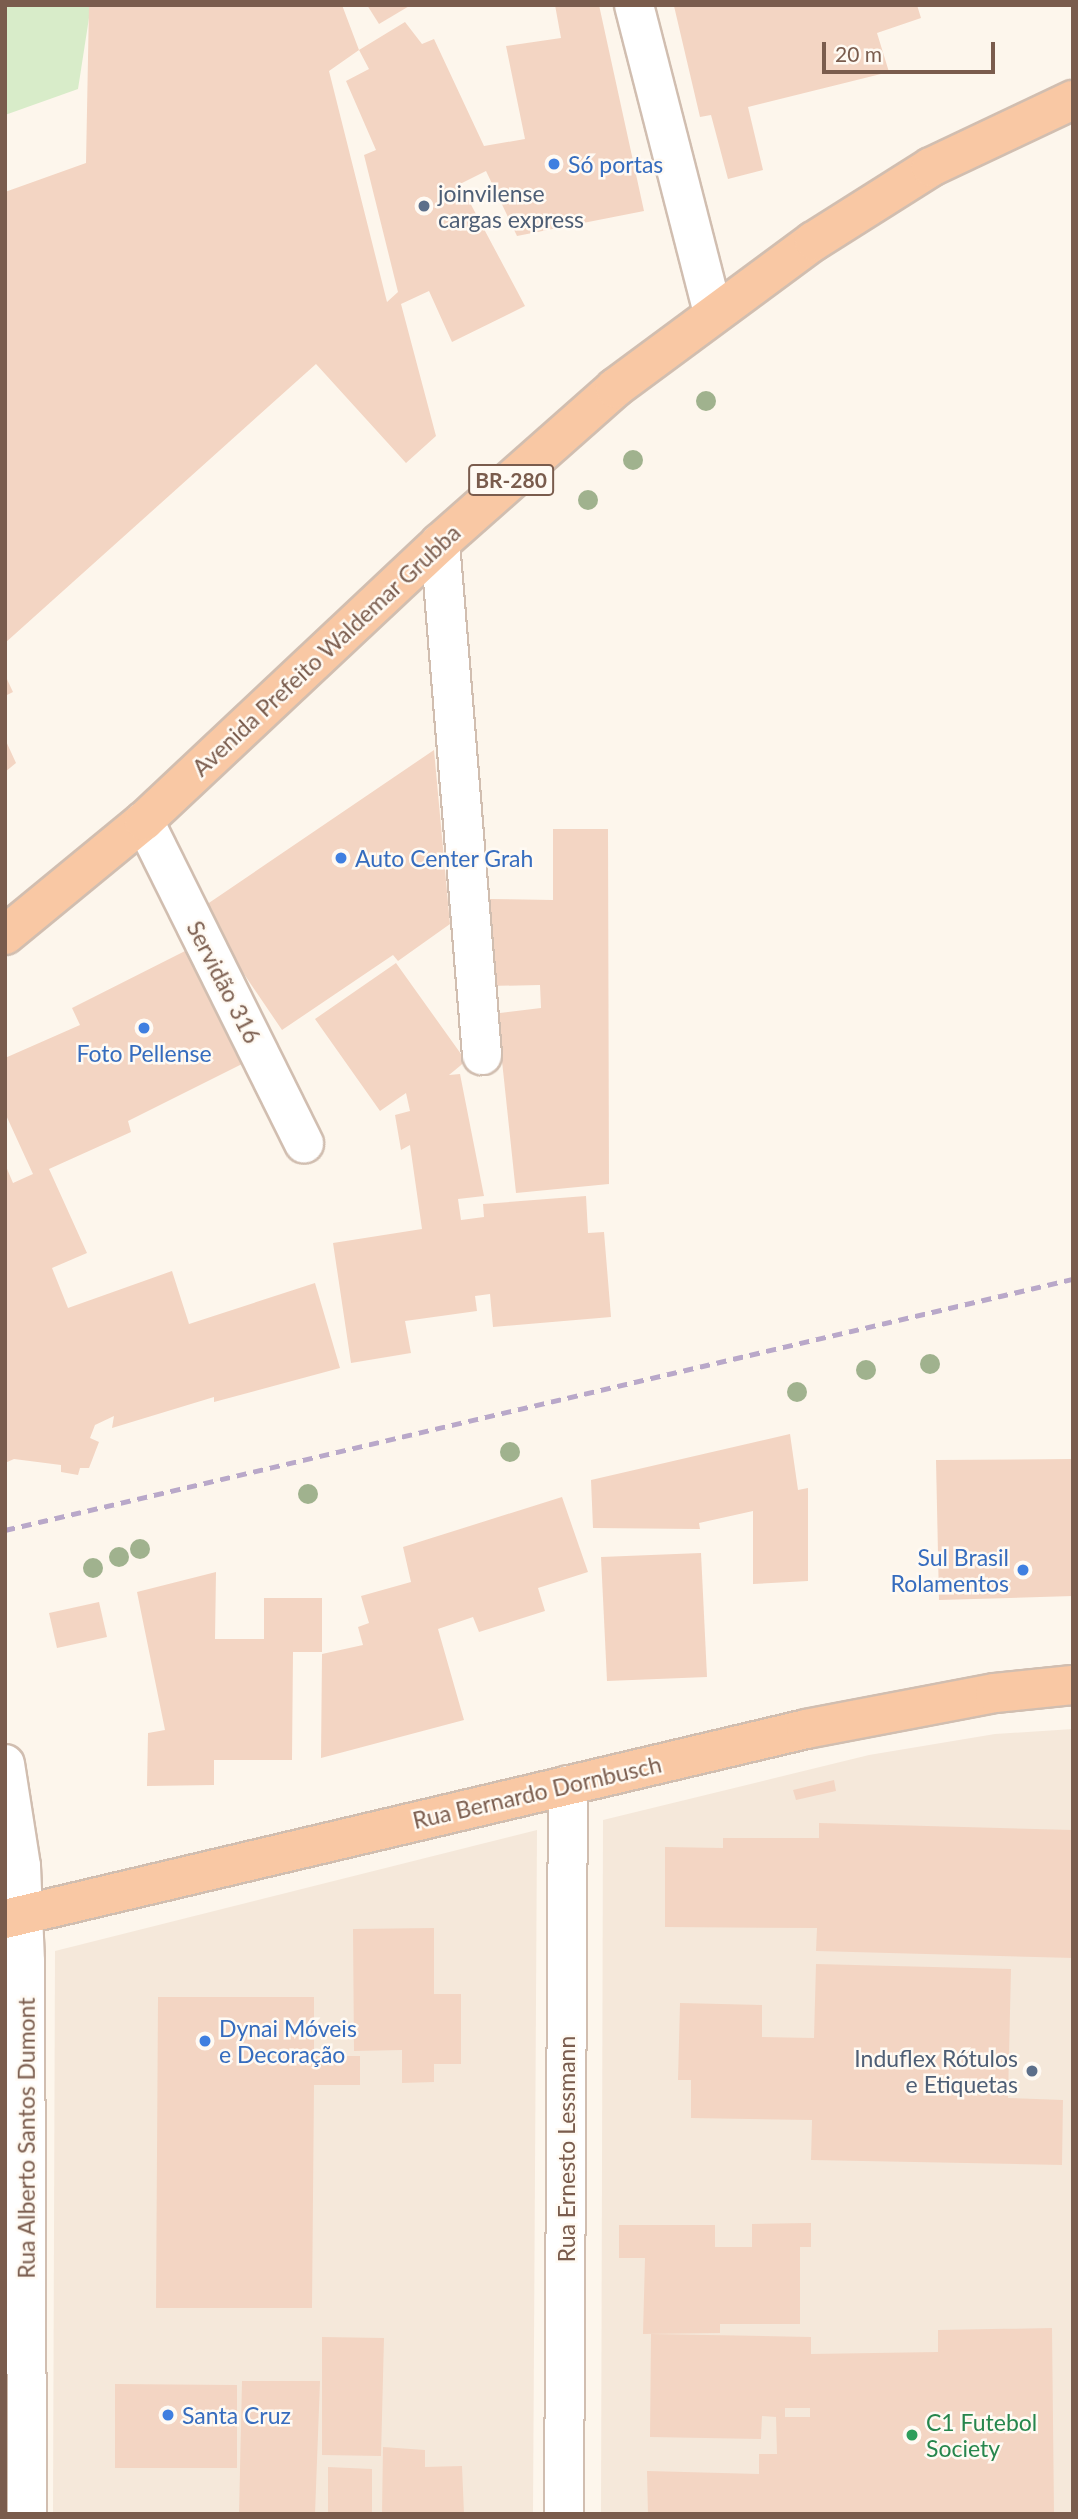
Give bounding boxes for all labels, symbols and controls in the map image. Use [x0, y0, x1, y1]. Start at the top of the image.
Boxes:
scale bar [826, 28, 999, 72]
text: 20 m [835, 41, 882, 66]
place label: Só portas [568, 150, 663, 178]
marker: Só portas [546, 156, 562, 172]
place label: joinvilense cargas express [438, 179, 584, 233]
marker: joinvilense cargas express [416, 198, 432, 214]
road number: BR-280 [467, 462, 555, 498]
street label: Avenida Prefeito Waldemar Grubba [186, 518, 466, 782]
place label: Auto Center Grah [355, 844, 534, 872]
marker: Auto Center Grah [333, 850, 349, 866]
street label: Servidão 316 [181, 916, 267, 1048]
marker: Foto Pellense [136, 1020, 152, 1036]
place label: Foto Pellense [76, 1039, 212, 1067]
place label: Sul Brasil Rolamentos [891, 1543, 1009, 1597]
marker: Sul Brasil Rolamentos [1015, 1562, 1031, 1578]
street label: Rua Bernardo Dornbusch [410, 1750, 664, 1834]
street label: Rua Alberto Santos Dumont [12, 1997, 40, 2279]
place label: Dynai Móveis e Decoração [219, 2014, 357, 2068]
marker: Dynai Móveis e Decoração [197, 2033, 213, 2049]
street label: Rua Ernesto Lessmann [552, 2036, 580, 2262]
place label: Induflex Rótulos e Etiquetas [854, 2044, 1018, 2098]
marker: Induflex Rótulos e Etiquetas [1024, 2063, 1040, 2079]
place label: Santa Cruz [182, 2401, 291, 2429]
marker: Santa Cruz [160, 2407, 176, 2423]
place label: C1 Futebol Society [926, 2408, 1037, 2462]
marker: C1 Futebol Society [904, 2427, 920, 2443]

